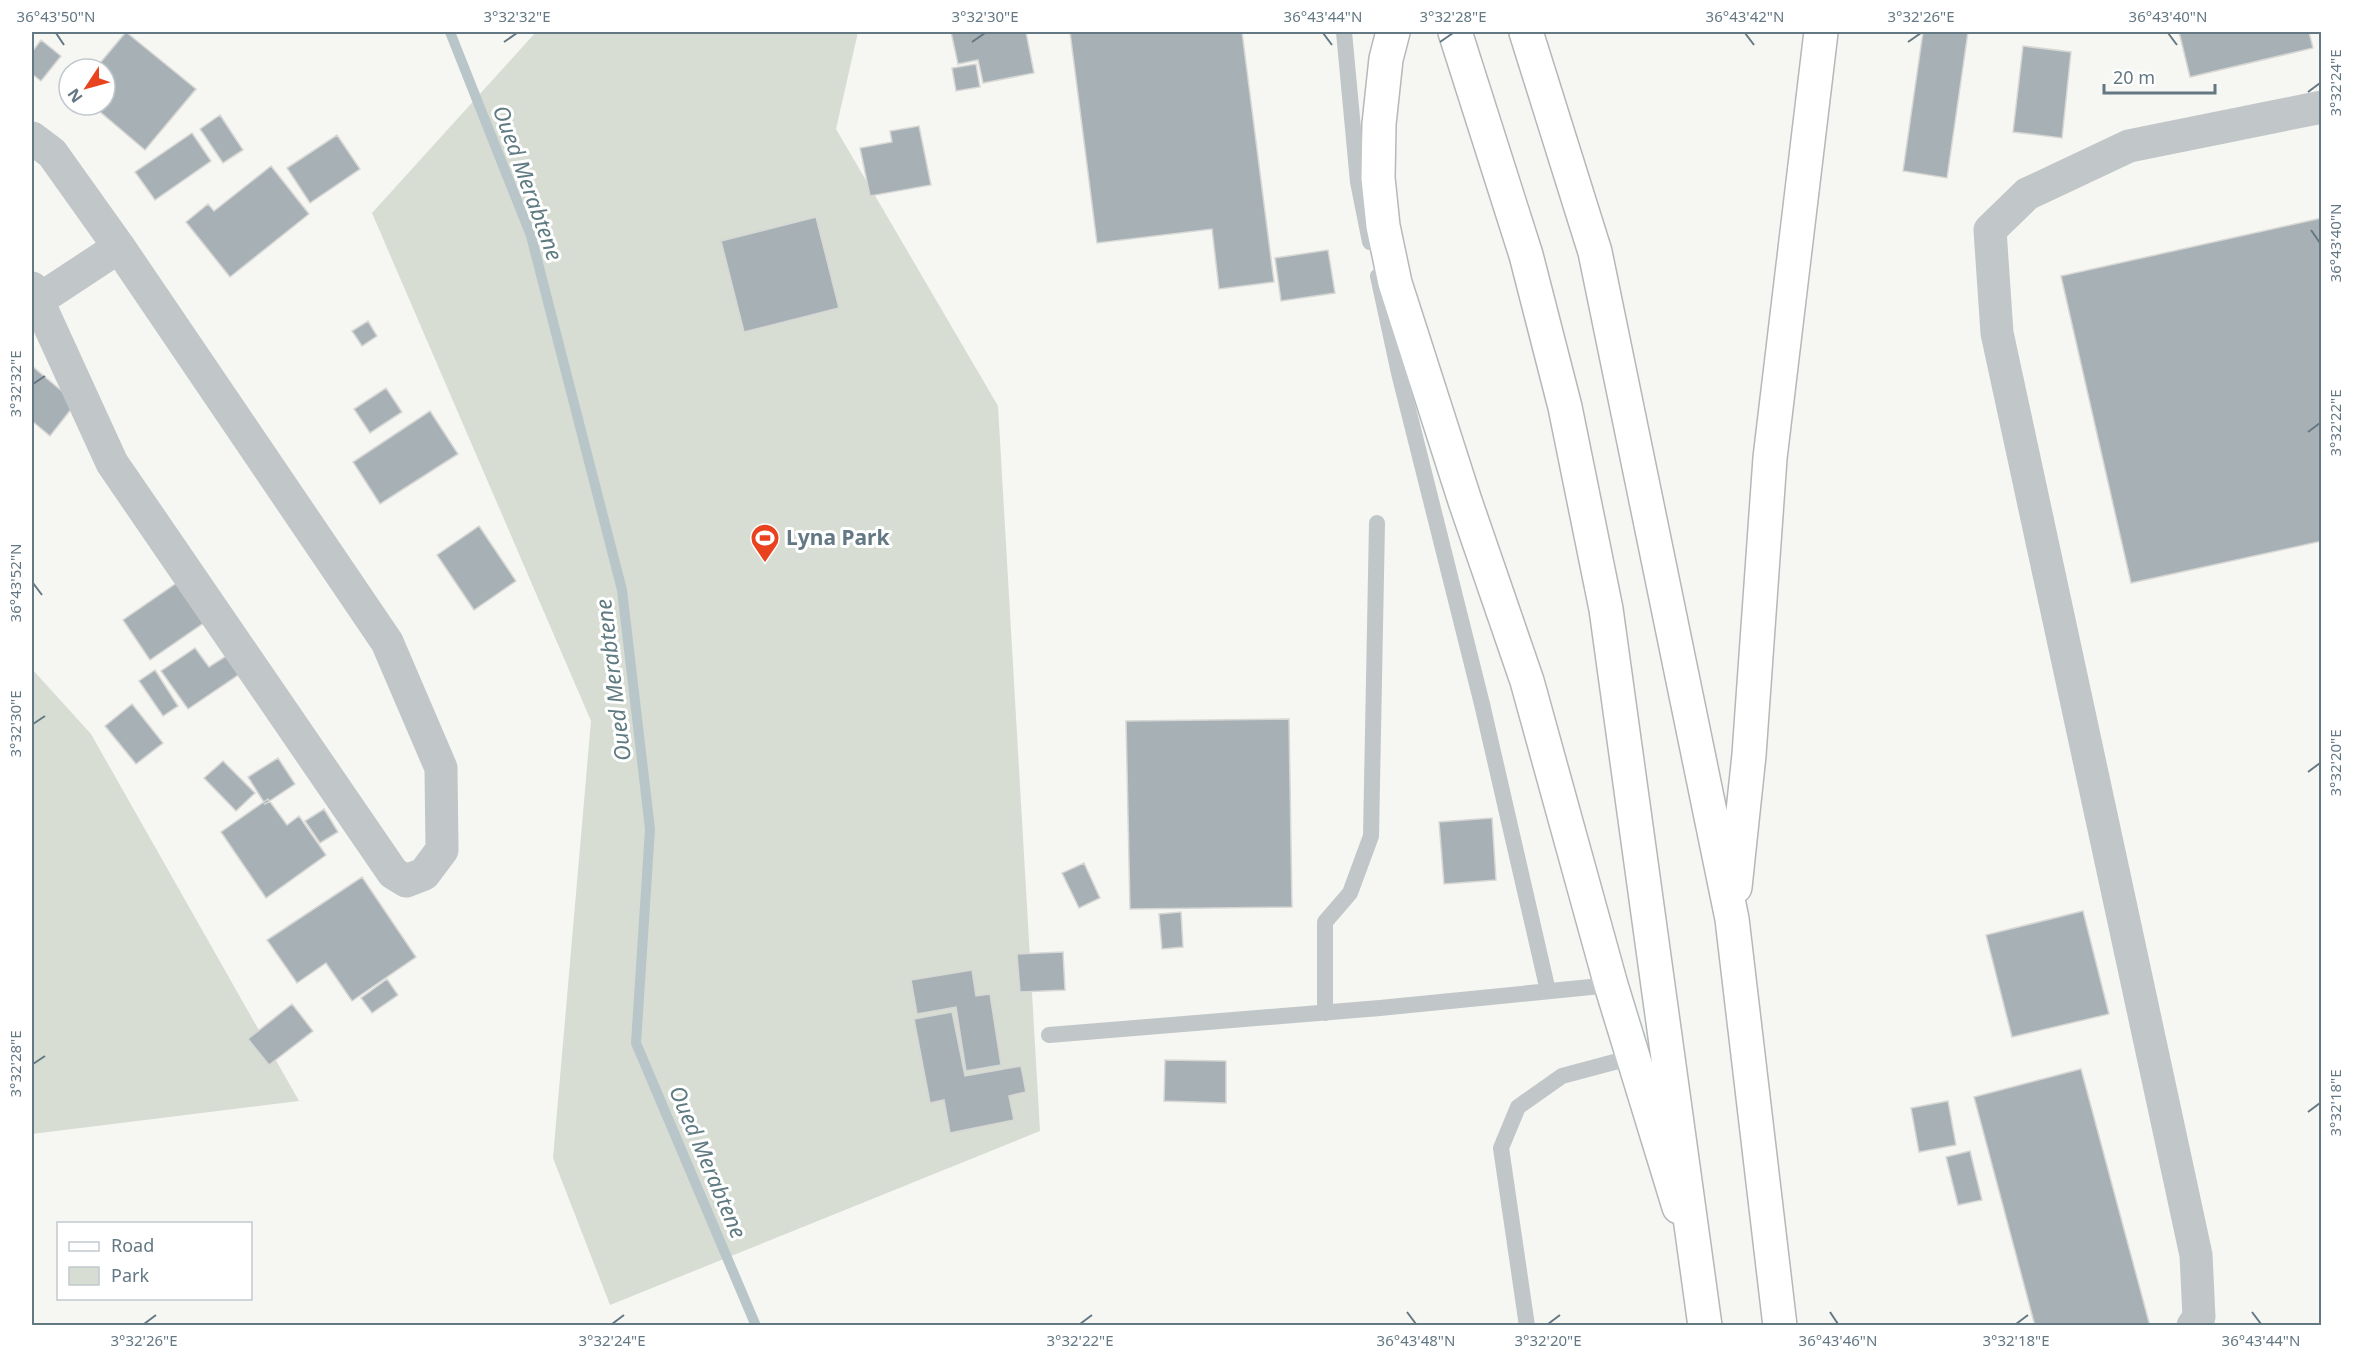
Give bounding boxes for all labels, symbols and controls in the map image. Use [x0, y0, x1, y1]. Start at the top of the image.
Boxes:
text: 36°43'50"N [17, 6, 95, 26]
text: 3°32'32"E [483, 6, 551, 26]
text: 3°32'30"E [951, 6, 1019, 26]
text: 36°43'44"N [1284, 6, 1362, 26]
text: 3°32'28"E [1419, 6, 1487, 26]
text: 36°43'42"N [1706, 6, 1784, 26]
text: 3°32'26"E [1887, 6, 1955, 26]
text: 36°43'40"N [2129, 6, 2207, 26]
text: 3°32'24"E [2325, 49, 2345, 117]
north arrow [57, 57, 117, 117]
scale bar [2104, 57, 2215, 95]
text: 20 m [2113, 65, 2155, 89]
text: N [62, 84, 88, 108]
water label: Oued Merabtene [487, 101, 571, 264]
text: 36°43'40"N [2325, 204, 2345, 282]
text: 3°32'32"E [5, 350, 25, 418]
text: 3°32'22"E [2325, 389, 2345, 457]
sports icon: Lyna Park [749, 522, 781, 564]
place label: Lyna Park [786, 523, 890, 551]
text: 36°43'52"N [5, 544, 25, 622]
water label: Oued Merabtene [587, 597, 637, 763]
text: 3°32'30"E [5, 690, 25, 758]
text: 3°32'20"E [2325, 729, 2345, 797]
text: 3°32'28"E [5, 1030, 25, 1098]
text: 3°32'18"E [2325, 1069, 2345, 1137]
water label: Oued Merabtene [663, 1081, 755, 1243]
legend [57, 1222, 252, 1300]
text: Road [111, 1233, 154, 1257]
text: Park [111, 1263, 149, 1287]
text: 3°32'26"E [110, 1330, 178, 1350]
text: 3°32'24"E [578, 1330, 646, 1350]
text: 3°32'22"E [1046, 1330, 1114, 1350]
text: 36°43'48"N [1377, 1330, 1455, 1350]
text: 3°32'20"E [1514, 1330, 1582, 1350]
text: 36°43'46"N [1799, 1330, 1877, 1350]
text: 3°32'18"E [1982, 1330, 2050, 1350]
text: 36°43'44"N [2222, 1330, 2300, 1350]

